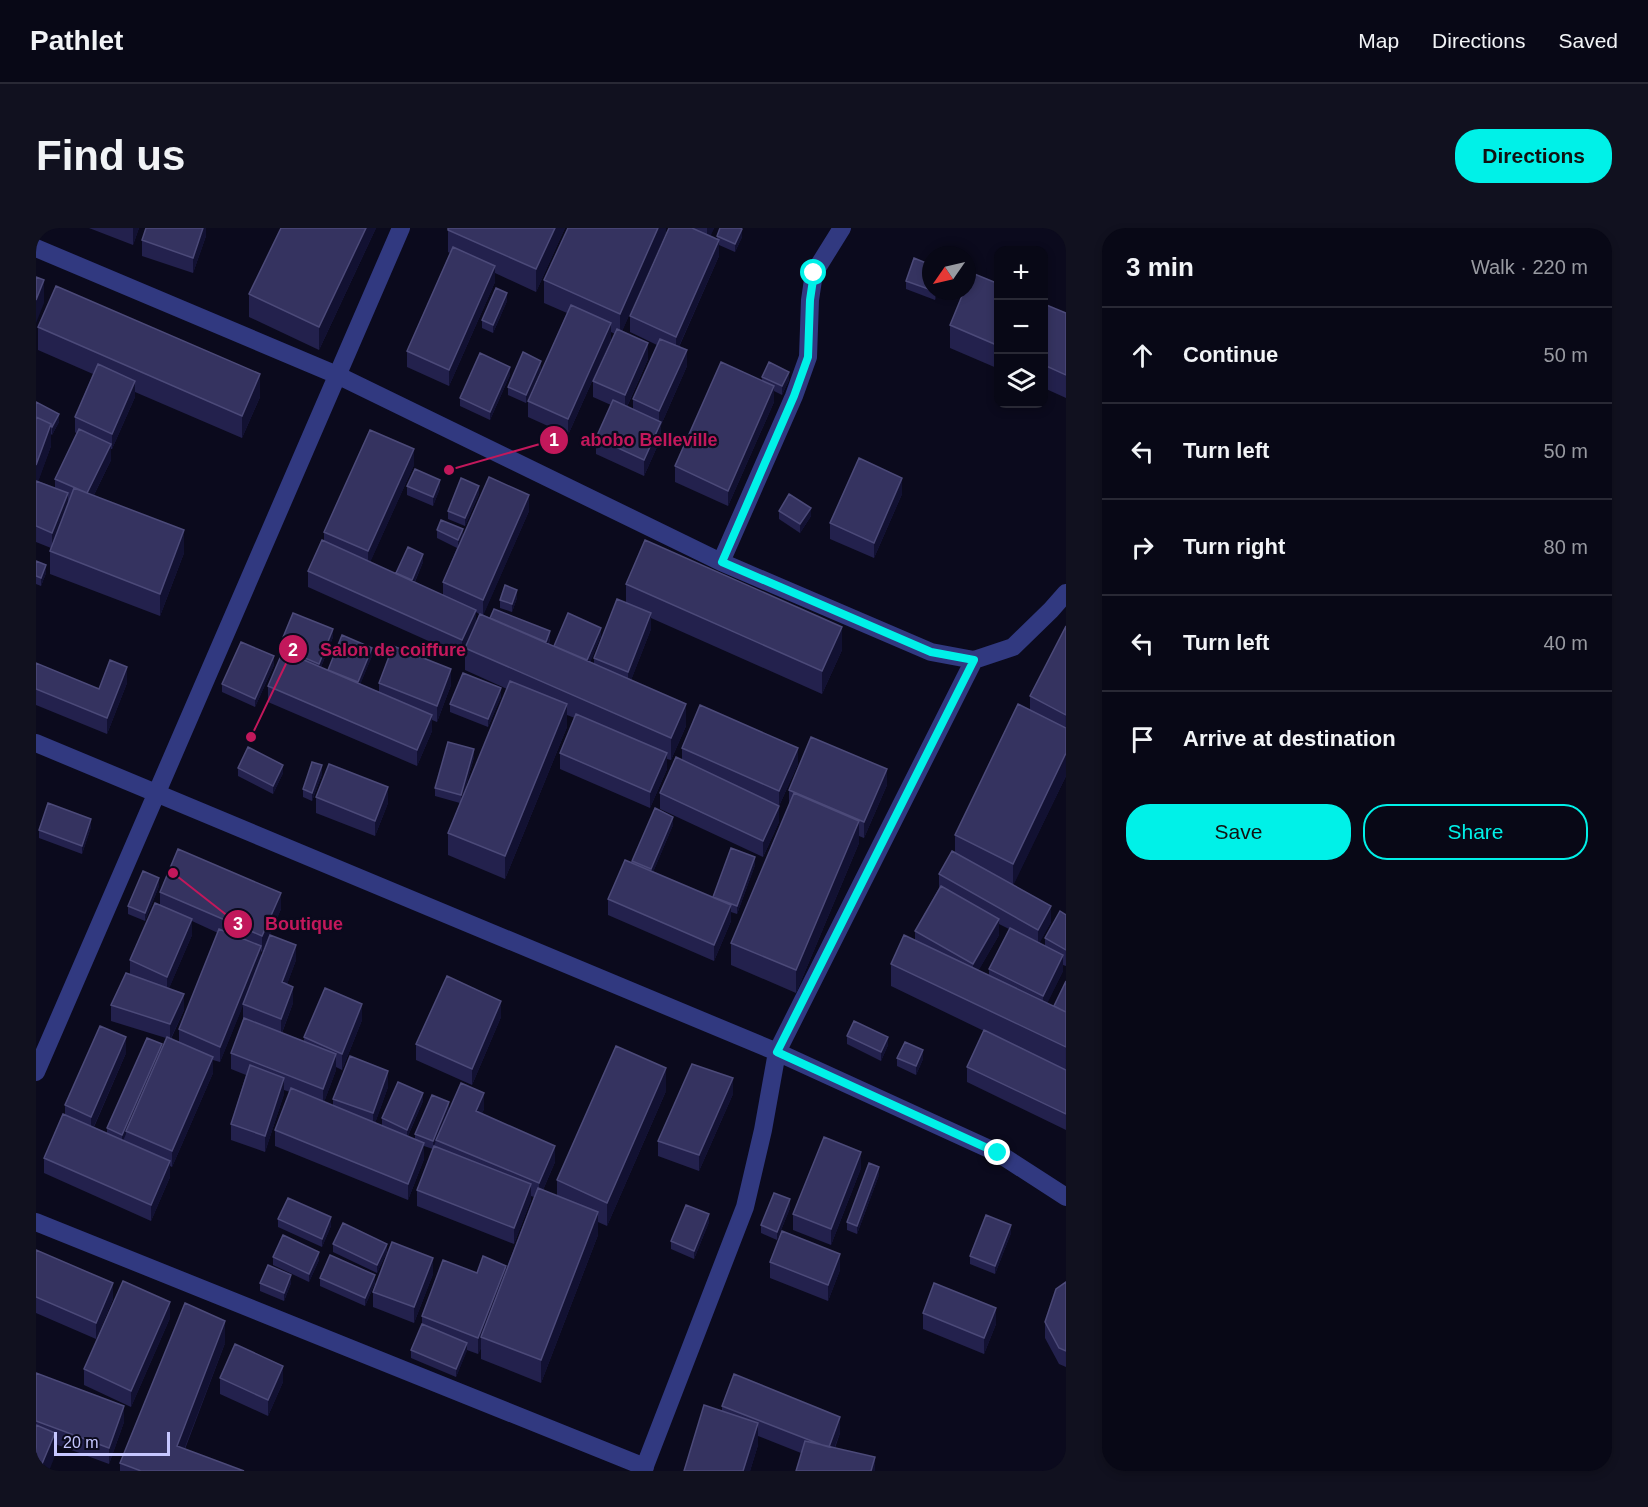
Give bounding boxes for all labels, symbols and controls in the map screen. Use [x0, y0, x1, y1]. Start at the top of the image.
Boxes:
text: Pathlet [30, 25, 123, 56]
text: Map [1358, 29, 1399, 52]
text: Directions [1432, 29, 1525, 52]
text: Saved [1558, 29, 1618, 52]
button: Directions [1455, 129, 1612, 183]
text: Find us [36, 132, 185, 179]
north arrow [922, 246, 976, 300]
map controls [994, 246, 1048, 408]
button: + [994, 246, 1048, 300]
text: 3 min [1126, 252, 1194, 282]
text: Walk · 220 m [1471, 256, 1588, 278]
route start [800, 259, 826, 285]
button: − [994, 300, 1048, 354]
icon: ahead [1126, 339, 1159, 372]
text: Continue [1183, 342, 1278, 367]
text: 50 m [1544, 344, 1588, 366]
button: layers [994, 354, 1048, 408]
callout: abobo Belleville [539, 422, 730, 458]
text: 1 [549, 430, 559, 450]
text: abobo Belleville [580, 430, 718, 450]
icon: left [1126, 435, 1159, 468]
text: Turn left [1183, 438, 1269, 463]
text: 50 m [1544, 440, 1588, 462]
icon: right [1126, 531, 1159, 564]
text: Turn right [1183, 534, 1285, 559]
text: 80 m [1544, 536, 1588, 558]
icon: left [1126, 627, 1159, 660]
text: Turn left [1183, 630, 1269, 655]
callout: Salon de coiffure [278, 631, 478, 667]
text: 40 m [1544, 632, 1588, 654]
text: 2 [288, 640, 298, 660]
text: Salon de coiffure [320, 640, 466, 660]
icon: arrive [1126, 723, 1159, 756]
text: Arrive at destination [1183, 726, 1396, 751]
button: Save [1126, 804, 1351, 860]
button: Share [1363, 804, 1588, 860]
callout: Boutique [223, 906, 355, 942]
text: 3 [233, 914, 243, 934]
text: Boutique [265, 914, 343, 934]
route end [984, 1139, 1010, 1165]
scale bar [54, 1429, 170, 1456]
text: 20 m [63, 1434, 99, 1451]

